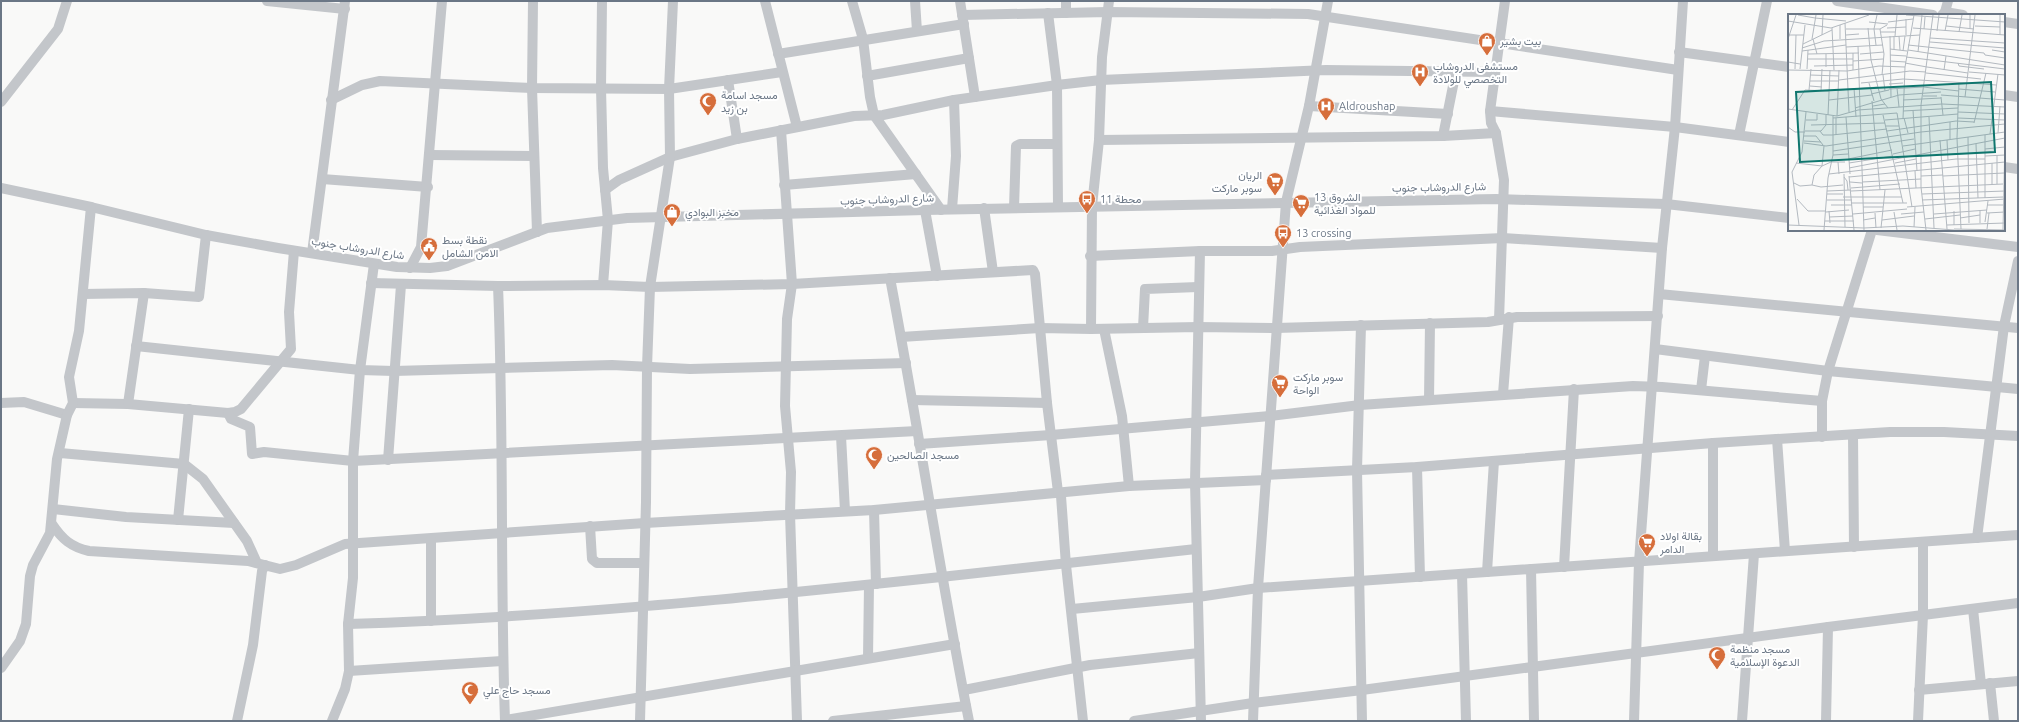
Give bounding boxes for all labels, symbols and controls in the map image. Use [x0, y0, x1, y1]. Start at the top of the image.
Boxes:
inset map [1788, 14, 2005, 231]
shop icon: بيت بشير [1477, 31, 1497, 56]
place label: بيت بشير [1499, 35, 1541, 48]
place label: مستشفى الدروشاب التخصصي للولادة [1433, 60, 1518, 89]
hospital icon: مستشفى الدروشاب التخصصي للولادة [1410, 62, 1430, 87]
place label: مسجد اسامة بن زيد [721, 89, 778, 115]
mosque icon: مسجد اسامة بن زيد [698, 91, 718, 116]
hospital icon: Aldroushap [1316, 96, 1336, 121]
place label: Aldroushap [1339, 100, 1396, 112]
place label: الريان سوبر ماركت [1212, 169, 1262, 195]
supermarket icon: الريان سوبر ماركت [1265, 171, 1285, 196]
street label: شارع الدروشاب جنوب [1392, 180, 1486, 196]
bus stop icon: محطة 11 [1077, 189, 1097, 214]
street label: شارع الدروشاب جنوب [840, 191, 935, 209]
place label: الشروق 13 للمواد الغذائية [1314, 191, 1376, 217]
place label: محطة 11 [1100, 193, 1142, 205]
supermarket icon: الشروق 13 للمواد الغذائية [1291, 193, 1311, 218]
shop icon: مخبز البوادي [662, 202, 682, 227]
place label: مخبز البوادي [685, 206, 739, 222]
bus stop icon: 13 crossing [1273, 223, 1293, 248]
place label: 13 crossing [1296, 227, 1351, 239]
place label: نقطة بسط الامن الشامل [442, 234, 498, 260]
street label: شارع الدروشاب جنوب [310, 235, 406, 263]
public building icon: نقطة بسط الامن الشامل [419, 236, 439, 261]
place label: سوبر ماركت الواحة [1293, 371, 1343, 397]
supermarket icon: سوبر ماركت الواحة [1270, 373, 1290, 398]
mosque icon: مسجد الصالحين [864, 445, 884, 470]
place label: مسجد الصالحين [887, 449, 959, 462]
place label: بقالة اولاد الدامر [1659, 530, 1702, 556]
supermarket icon: بقالة اولاد الدامر [1637, 532, 1657, 557]
place label: مسجد منظمة الدعوة الإسلامية [1730, 643, 1800, 669]
mosque icon: مسجد منظمة الدعوة الإسلامية [1707, 645, 1727, 670]
mosque icon: مسجد حاج علي [460, 680, 480, 705]
place label: مسجد حاج علي [483, 684, 551, 700]

